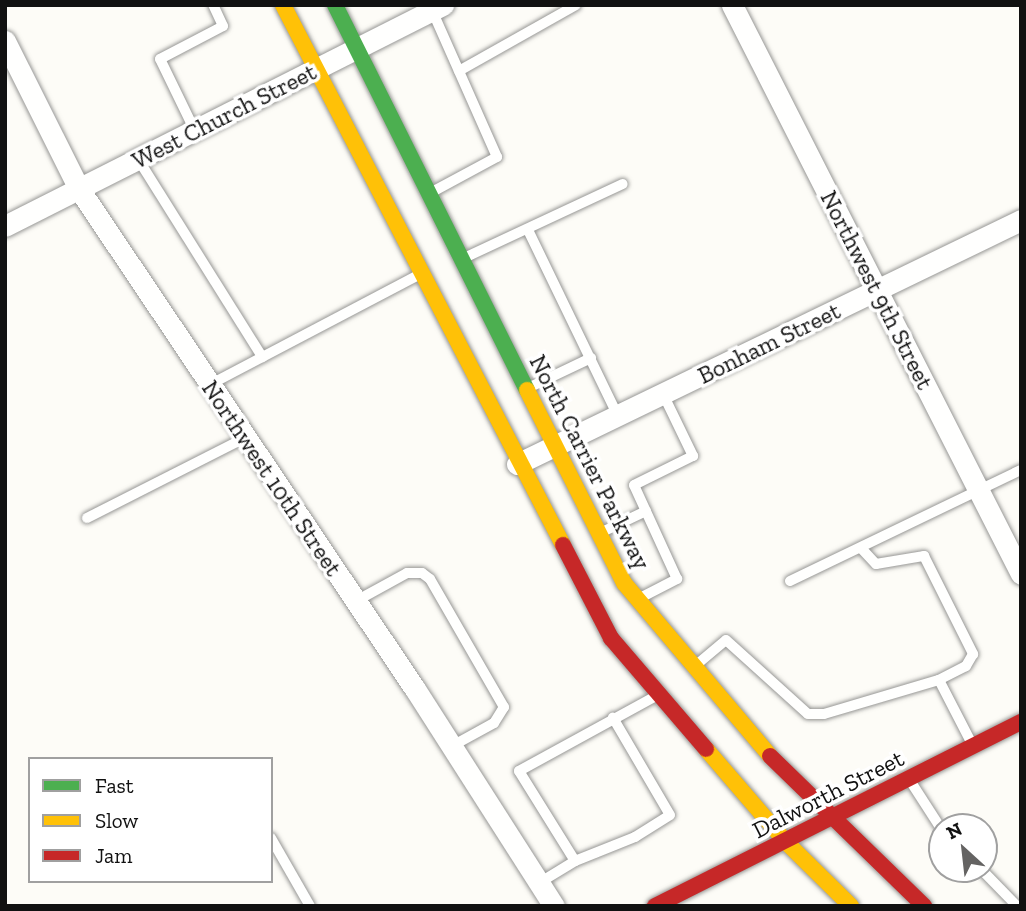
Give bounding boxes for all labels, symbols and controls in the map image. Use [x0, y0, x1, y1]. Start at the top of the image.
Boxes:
street label: West Church Street [127, 57, 321, 175]
street label: Northwest 9th Street [814, 186, 940, 394]
street label: Bonham Street [693, 296, 845, 390]
street label: North Carrier Parkway [523, 350, 657, 574]
street label: Northwest 10th Street [196, 375, 348, 581]
street label: Dalworth Street [747, 743, 909, 845]
legend [28, 757, 273, 883]
text: Fast [95, 773, 134, 798]
text: Slow [95, 808, 138, 833]
north arrow [928, 813, 998, 883]
text: N [942, 817, 966, 844]
text: Jam [95, 843, 132, 868]

